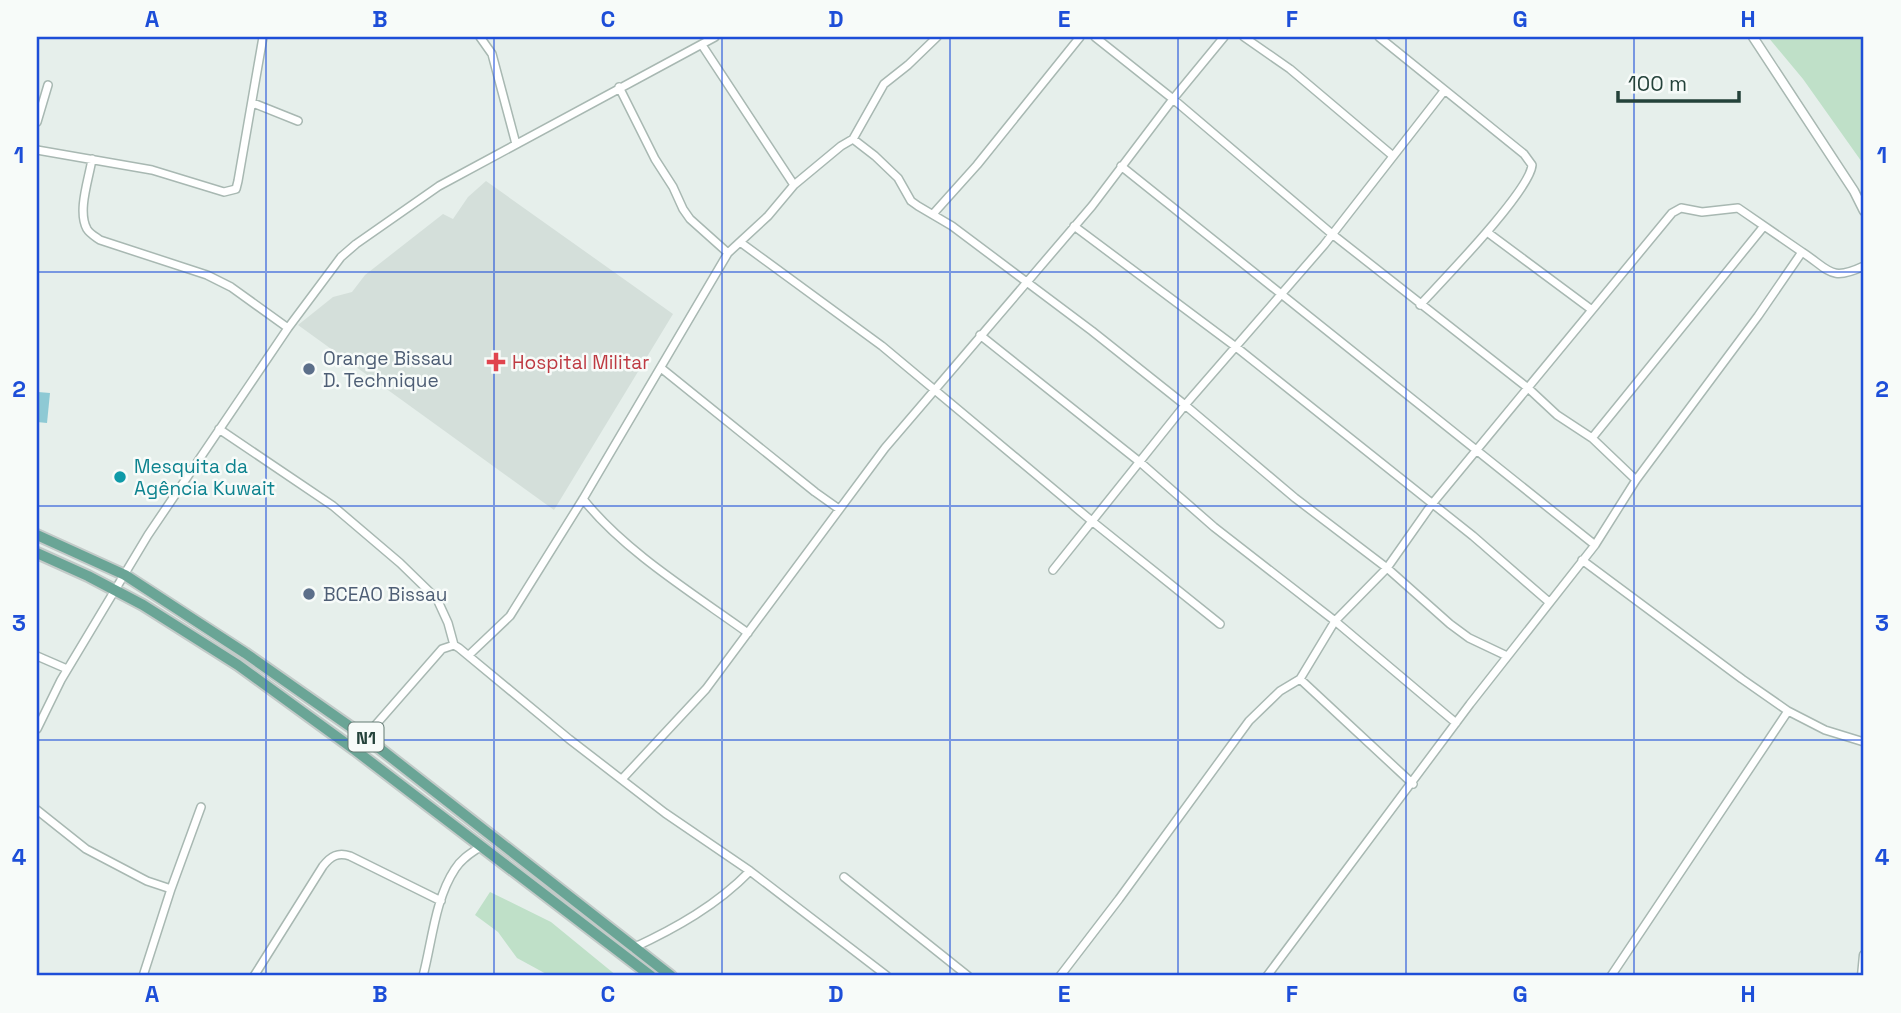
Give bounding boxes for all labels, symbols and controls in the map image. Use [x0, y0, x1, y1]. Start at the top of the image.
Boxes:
text: A [145, 4, 160, 34]
text: B [372, 4, 388, 34]
text: C [601, 4, 615, 34]
text: D [828, 4, 844, 34]
text: E [1058, 4, 1070, 34]
text: F [1286, 4, 1298, 34]
text: G [1512, 4, 1528, 34]
text: H [1740, 4, 1756, 34]
scale bar [1618, 60, 1738, 104]
text: 100 m [1628, 70, 1687, 97]
text: 1 [14, 140, 24, 170]
text: 1 [1877, 140, 1887, 170]
place label: Orange Bissau D. Technique [323, 346, 453, 393]
place label: Hospital Militar [512, 350, 649, 375]
marker: Hospital Militar [486, 352, 506, 372]
marker: Orange Bissau D. Technique [301, 361, 317, 377]
text: 2 [12, 374, 26, 404]
text: 2 [1875, 374, 1889, 404]
place label: Mesquita da Agência Kuwait [134, 454, 275, 501]
marker: Mesquita da Agência Kuwait [112, 469, 128, 485]
place label: BCEAO Bissau [323, 582, 447, 607]
marker: BCEAO Bissau [301, 586, 317, 602]
text: 3 [12, 608, 26, 638]
text: 3 [1875, 608, 1889, 638]
road number: N1 [348, 722, 384, 752]
text: 4 [12, 842, 27, 872]
text: 4 [1875, 842, 1890, 872]
text: A [145, 979, 160, 1009]
text: B [372, 979, 388, 1009]
text: C [601, 979, 615, 1009]
text: D [828, 979, 844, 1009]
text: E [1058, 979, 1070, 1009]
text: F [1286, 979, 1298, 1009]
text: G [1512, 979, 1528, 1009]
text: H [1740, 979, 1756, 1009]

